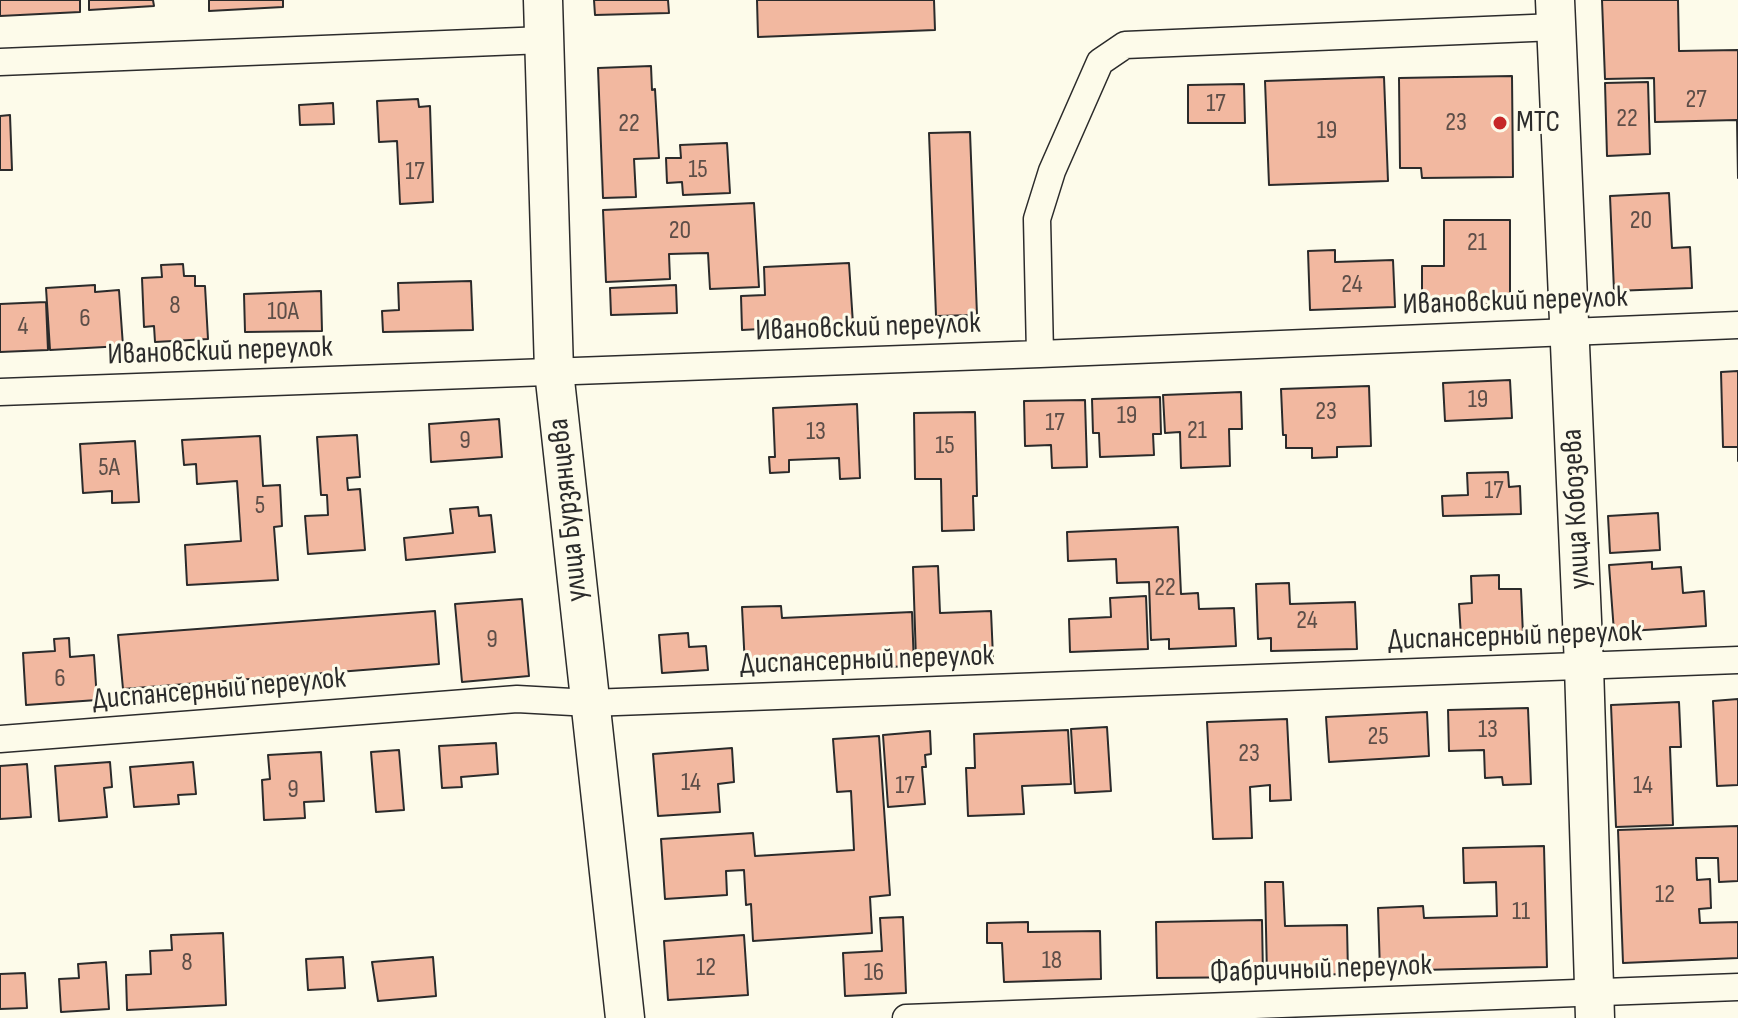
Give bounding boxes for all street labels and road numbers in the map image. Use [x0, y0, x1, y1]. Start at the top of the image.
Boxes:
street label: Ивановский переулок [1402, 280, 1628, 324]
street label: Ивановский переулок [755, 306, 981, 350]
street label: Ивановский переулок [107, 330, 333, 374]
street label: улица Бурзянцева [541, 417, 597, 603]
street label: улица Кобозева [1555, 428, 1599, 590]
street label: Диспансерный переулок [1387, 615, 1643, 659]
street label: Диспансерный переулок [739, 639, 995, 683]
street label: Диспансерный переулок [91, 661, 347, 719]
street label: Фабричный переулок [1209, 948, 1433, 992]

